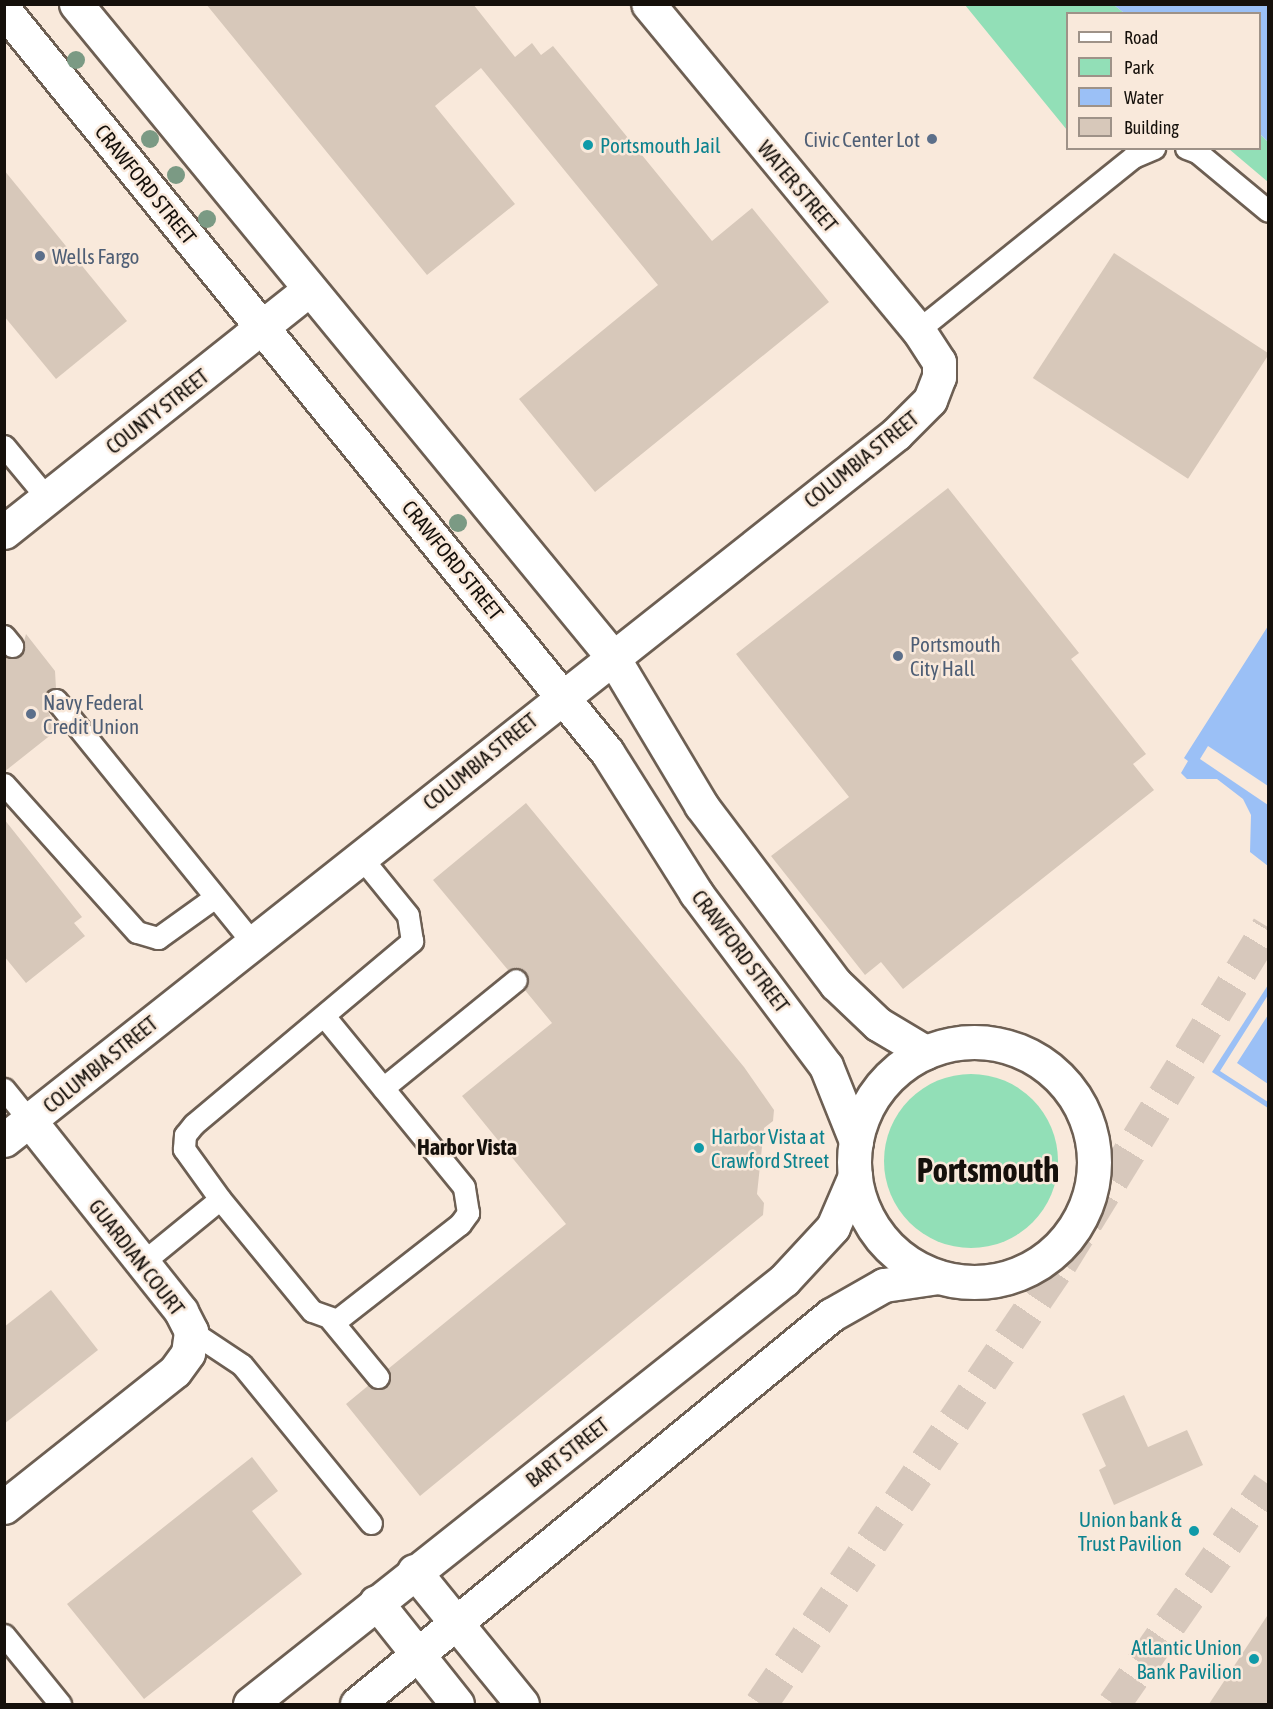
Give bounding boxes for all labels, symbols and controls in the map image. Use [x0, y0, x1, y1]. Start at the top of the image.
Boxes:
legend [1066, 12, 1261, 150]
text: Road [1124, 27, 1158, 48]
text: Park [1124, 57, 1154, 78]
text: Water [1124, 87, 1163, 108]
text: Building [1124, 117, 1179, 138]
street label: CRAWFORD STREET [90, 119, 202, 249]
place label: Civic Center Lot [804, 126, 920, 152]
place label: Portsmouth Jail [600, 132, 721, 158]
marker: Civic Center Lot [925, 132, 939, 146]
street label: WATER STREET [753, 135, 843, 237]
marker: Portsmouth Jail [581, 138, 595, 152]
place label: Wells Fargo [52, 243, 139, 269]
marker: Wells Fargo [33, 249, 47, 263]
street label: COUNTY STREET [101, 363, 213, 459]
street label: COLUMBIA STREET [799, 405, 923, 513]
street label: CRAWFORD STREET [397, 495, 509, 625]
place label: Portsmouth City Hall [910, 631, 1001, 681]
marker: Portsmouth City Hall [891, 649, 905, 663]
place label: Navy Federal Credit Union [43, 689, 143, 739]
marker: Navy Federal Credit Union [24, 707, 38, 721]
street label: COLUMBIA STREET [418, 707, 542, 815]
street label: CRAWFORD STREET [687, 885, 795, 1017]
street label: COLUMBIA STREET [38, 1010, 162, 1118]
place label: Harbor Vista at Crawford Street [711, 1123, 829, 1173]
district label: Harbor Vista [417, 1135, 517, 1161]
marker: Harbor Vista at Crawford Street [692, 1141, 706, 1155]
district label: Portsmouth [917, 1151, 1059, 1191]
street label: GUARDIAN COURT [84, 1194, 190, 1320]
street label: BART STREET [520, 1412, 614, 1492]
place label: Union bank & Trust Pavilion [1078, 1506, 1182, 1556]
marker: Union bank & Trust Pavilion [1187, 1524, 1201, 1538]
place label: Atlantic Union Bank Pavilion [1131, 1634, 1242, 1684]
marker: Atlantic Union Bank Pavilion [1247, 1652, 1261, 1666]

